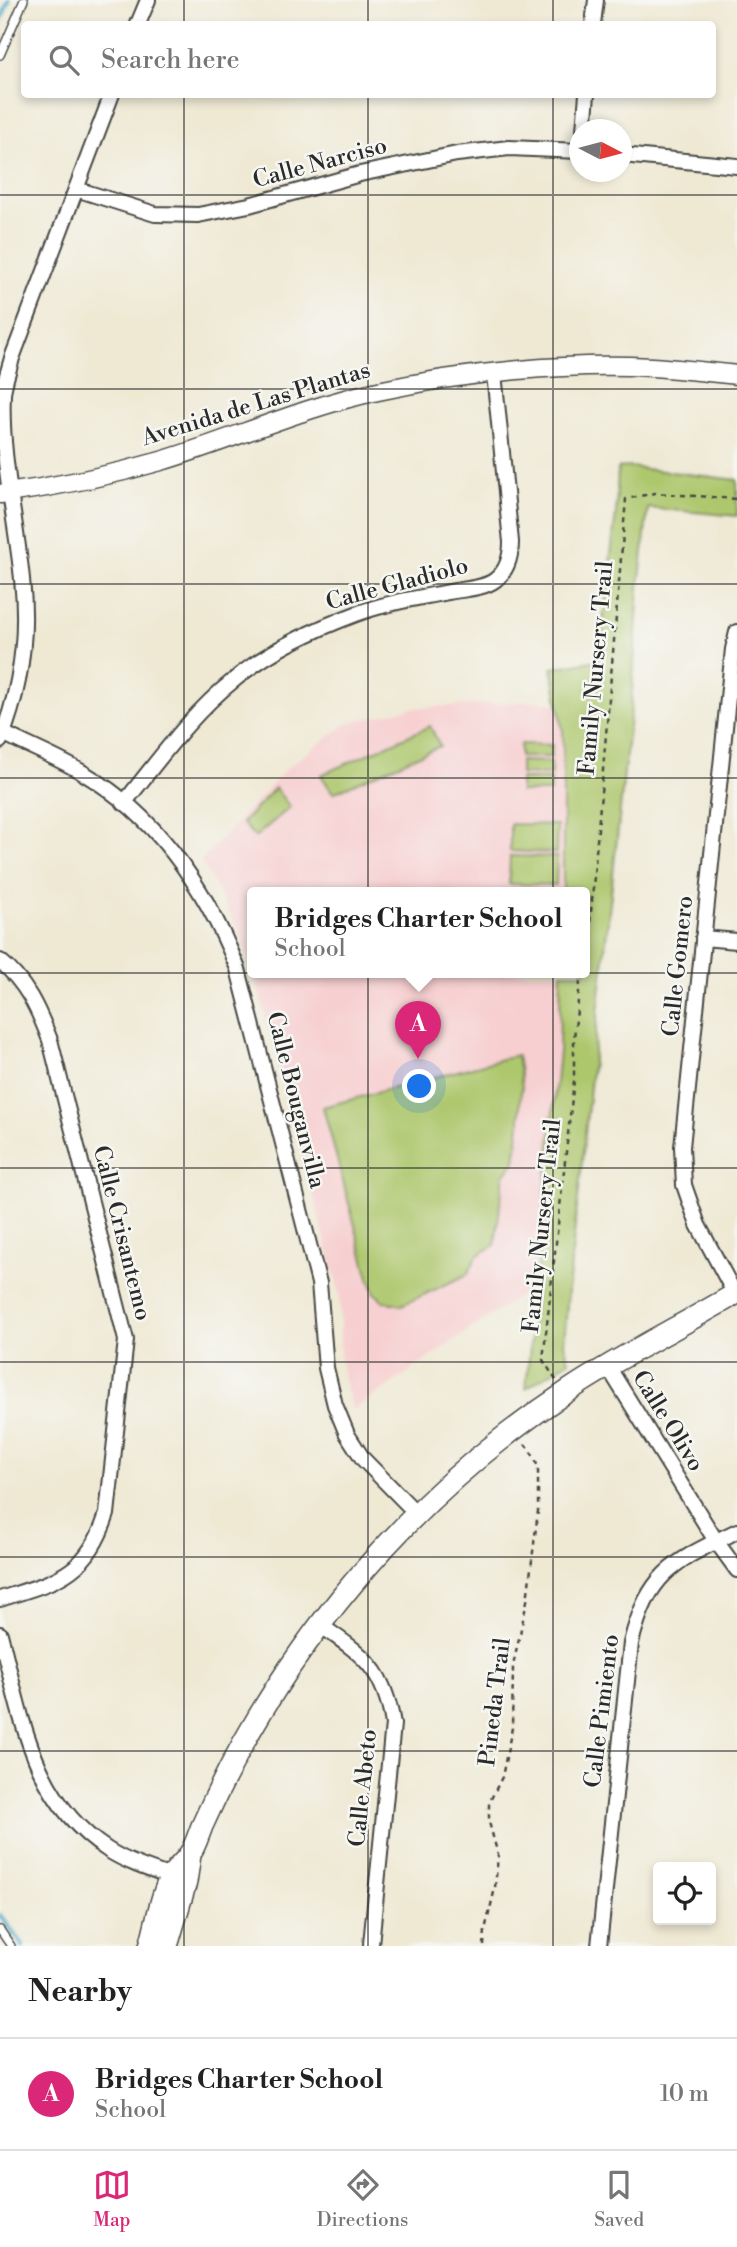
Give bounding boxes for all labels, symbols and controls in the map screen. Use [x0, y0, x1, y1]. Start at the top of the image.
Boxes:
search box [21, 21, 716, 98]
icon: search [45, 41, 83, 79]
text: Search here [101, 44, 240, 76]
north arrow [569, 119, 632, 182]
street label: Calle Narciso [250, 132, 390, 194]
street label: Avenida de Las Plantas [137, 356, 374, 452]
street label: Calle Gladiolo [323, 552, 471, 616]
street label: Family Nursery Trail [573, 559, 619, 776]
popup [247, 887, 590, 978]
street label: Calle Gomero [657, 894, 699, 1038]
text: Bridges Charter School [274, 903, 563, 935]
text: School [274, 935, 345, 963]
pin: A [395, 1001, 441, 1059]
street label: Calle Bouganvilla [261, 1009, 332, 1192]
your location [402, 1069, 436, 1103]
street label: Family Nursery Trail [517, 1117, 567, 1334]
street label: Calle Crisantemo [87, 1143, 157, 1323]
street label: Calle Olivo [626, 1365, 710, 1477]
street label: Calle Pimiento [579, 1633, 625, 1789]
street label: Pineda Trail [473, 1636, 517, 1768]
street label: Calle Abeto [343, 1728, 383, 1848]
map controls [653, 1862, 716, 1925]
button: locate [653, 1862, 716, 1925]
text: Nearby [28, 1973, 132, 2011]
text: Bridges Charter School [95, 2064, 383, 2096]
text: A [43, 2080, 59, 2108]
text: 10 m [660, 2080, 709, 2108]
text: School [95, 2096, 166, 2124]
tab: Map [93, 2166, 131, 2232]
tab: Directions [317, 2166, 408, 2232]
tab: Saved [594, 2166, 644, 2232]

